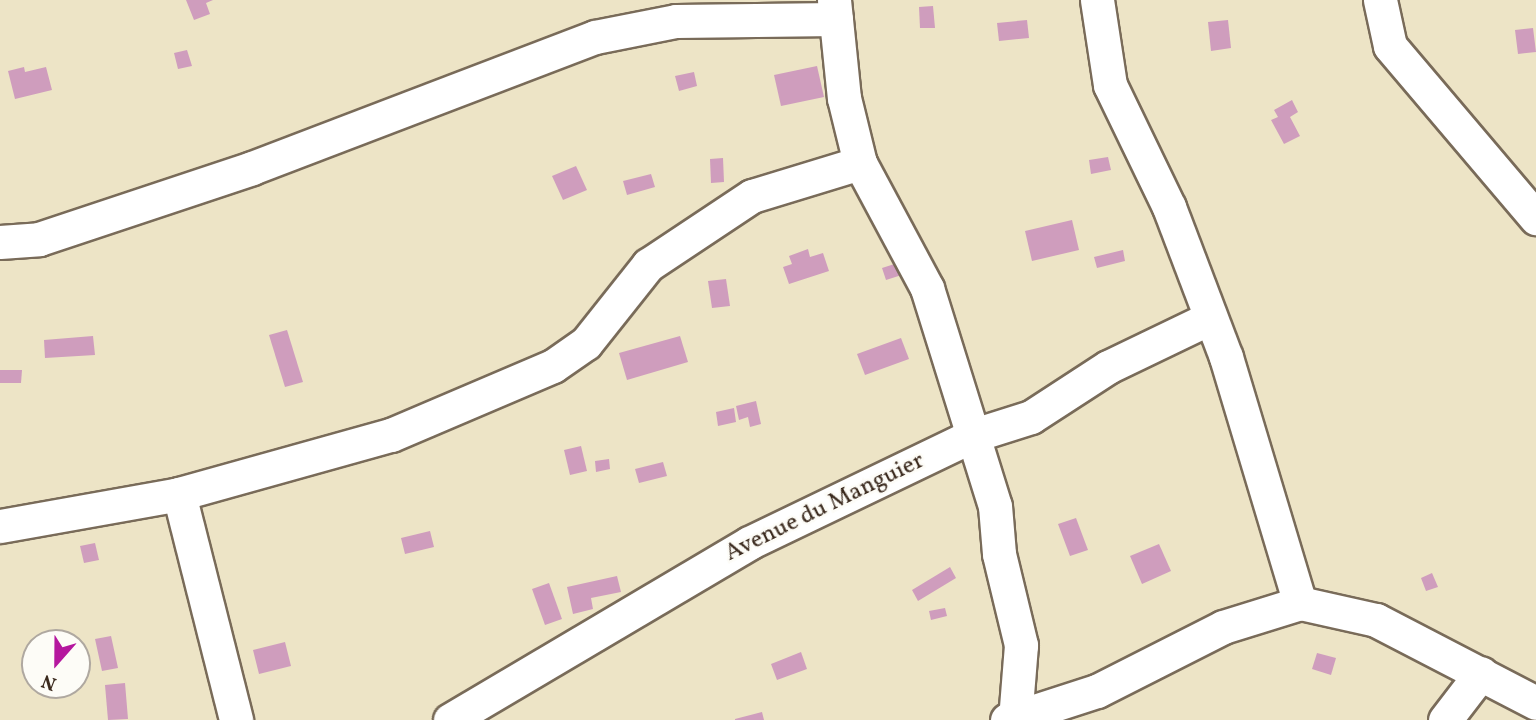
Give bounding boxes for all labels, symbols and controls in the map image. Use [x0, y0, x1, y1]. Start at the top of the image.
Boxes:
street label: Avenue du Manguier [721, 447, 929, 569]
north arrow [21, 629, 91, 699]
text: N [38, 667, 60, 696]

